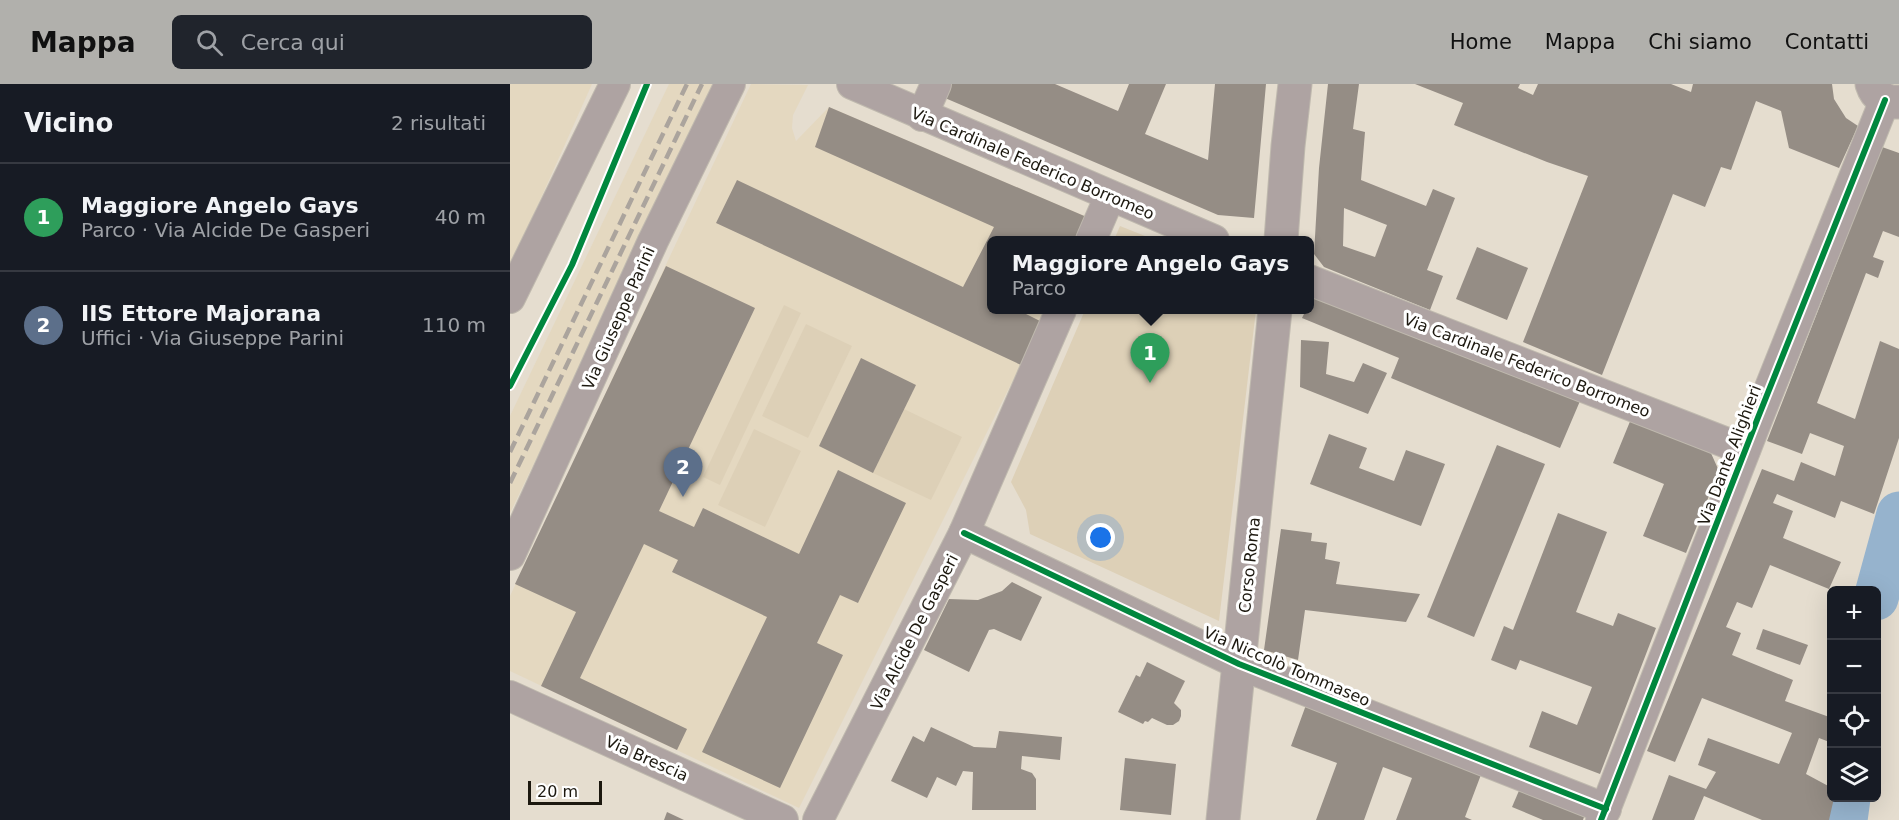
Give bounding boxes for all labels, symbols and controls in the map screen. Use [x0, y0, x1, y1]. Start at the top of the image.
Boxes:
search box [172, 15, 592, 69]
text: Mappa [30, 26, 136, 59]
icon: search [193, 26, 226, 59]
text: Cerca qui [241, 30, 345, 55]
text: Home [1450, 30, 1512, 54]
text: Mappa [1545, 30, 1615, 54]
text: Chi siamo [1648, 30, 1752, 54]
text: Contatti [1785, 30, 1869, 54]
street label: Via Cardinale Federico Borromeo [908, 103, 1157, 223]
text: Vicino [24, 108, 113, 138]
text: 2 risultati [391, 111, 486, 135]
text: Maggiore Angelo Gays [81, 193, 359, 218]
text: 1 [37, 205, 50, 229]
text: 40 m [435, 205, 486, 229]
text: Parco · Via Alcide De Gasperi [81, 218, 370, 242]
popup [987, 236, 1314, 314]
street label: Via Giuseppe Parini [578, 244, 659, 393]
text: Maggiore Angelo Gays [1012, 251, 1289, 276]
text: Parco [1012, 276, 1066, 300]
text: IIS Ettore Majorana [81, 301, 321, 326]
street label: Via Cardinale Federico Borromeo [1401, 310, 1653, 421]
text: 2 [37, 313, 50, 337]
text: 110 m [422, 313, 486, 337]
text: Uffici · Via Giuseppe Parini [81, 326, 344, 350]
pin: 1 [1130, 334, 1170, 383]
street label: Via Dante Alighieri [1694, 382, 1765, 528]
pin: 2 [664, 448, 702, 497]
street label: Corso Roma [1235, 516, 1264, 614]
your location [1086, 523, 1115, 552]
street label: Via Alcide De Gasperi [867, 551, 962, 713]
map controls [1827, 586, 1881, 802]
button: + [1827, 586, 1881, 640]
street label: Via Niccolò Tommaseo [1201, 623, 1373, 710]
button: − [1827, 640, 1881, 694]
button: locate [1827, 694, 1881, 748]
street label: Via Brescia [603, 732, 691, 785]
button: layers [1827, 748, 1881, 802]
scale bar [528, 778, 602, 806]
text: 20 m [537, 782, 578, 801]

